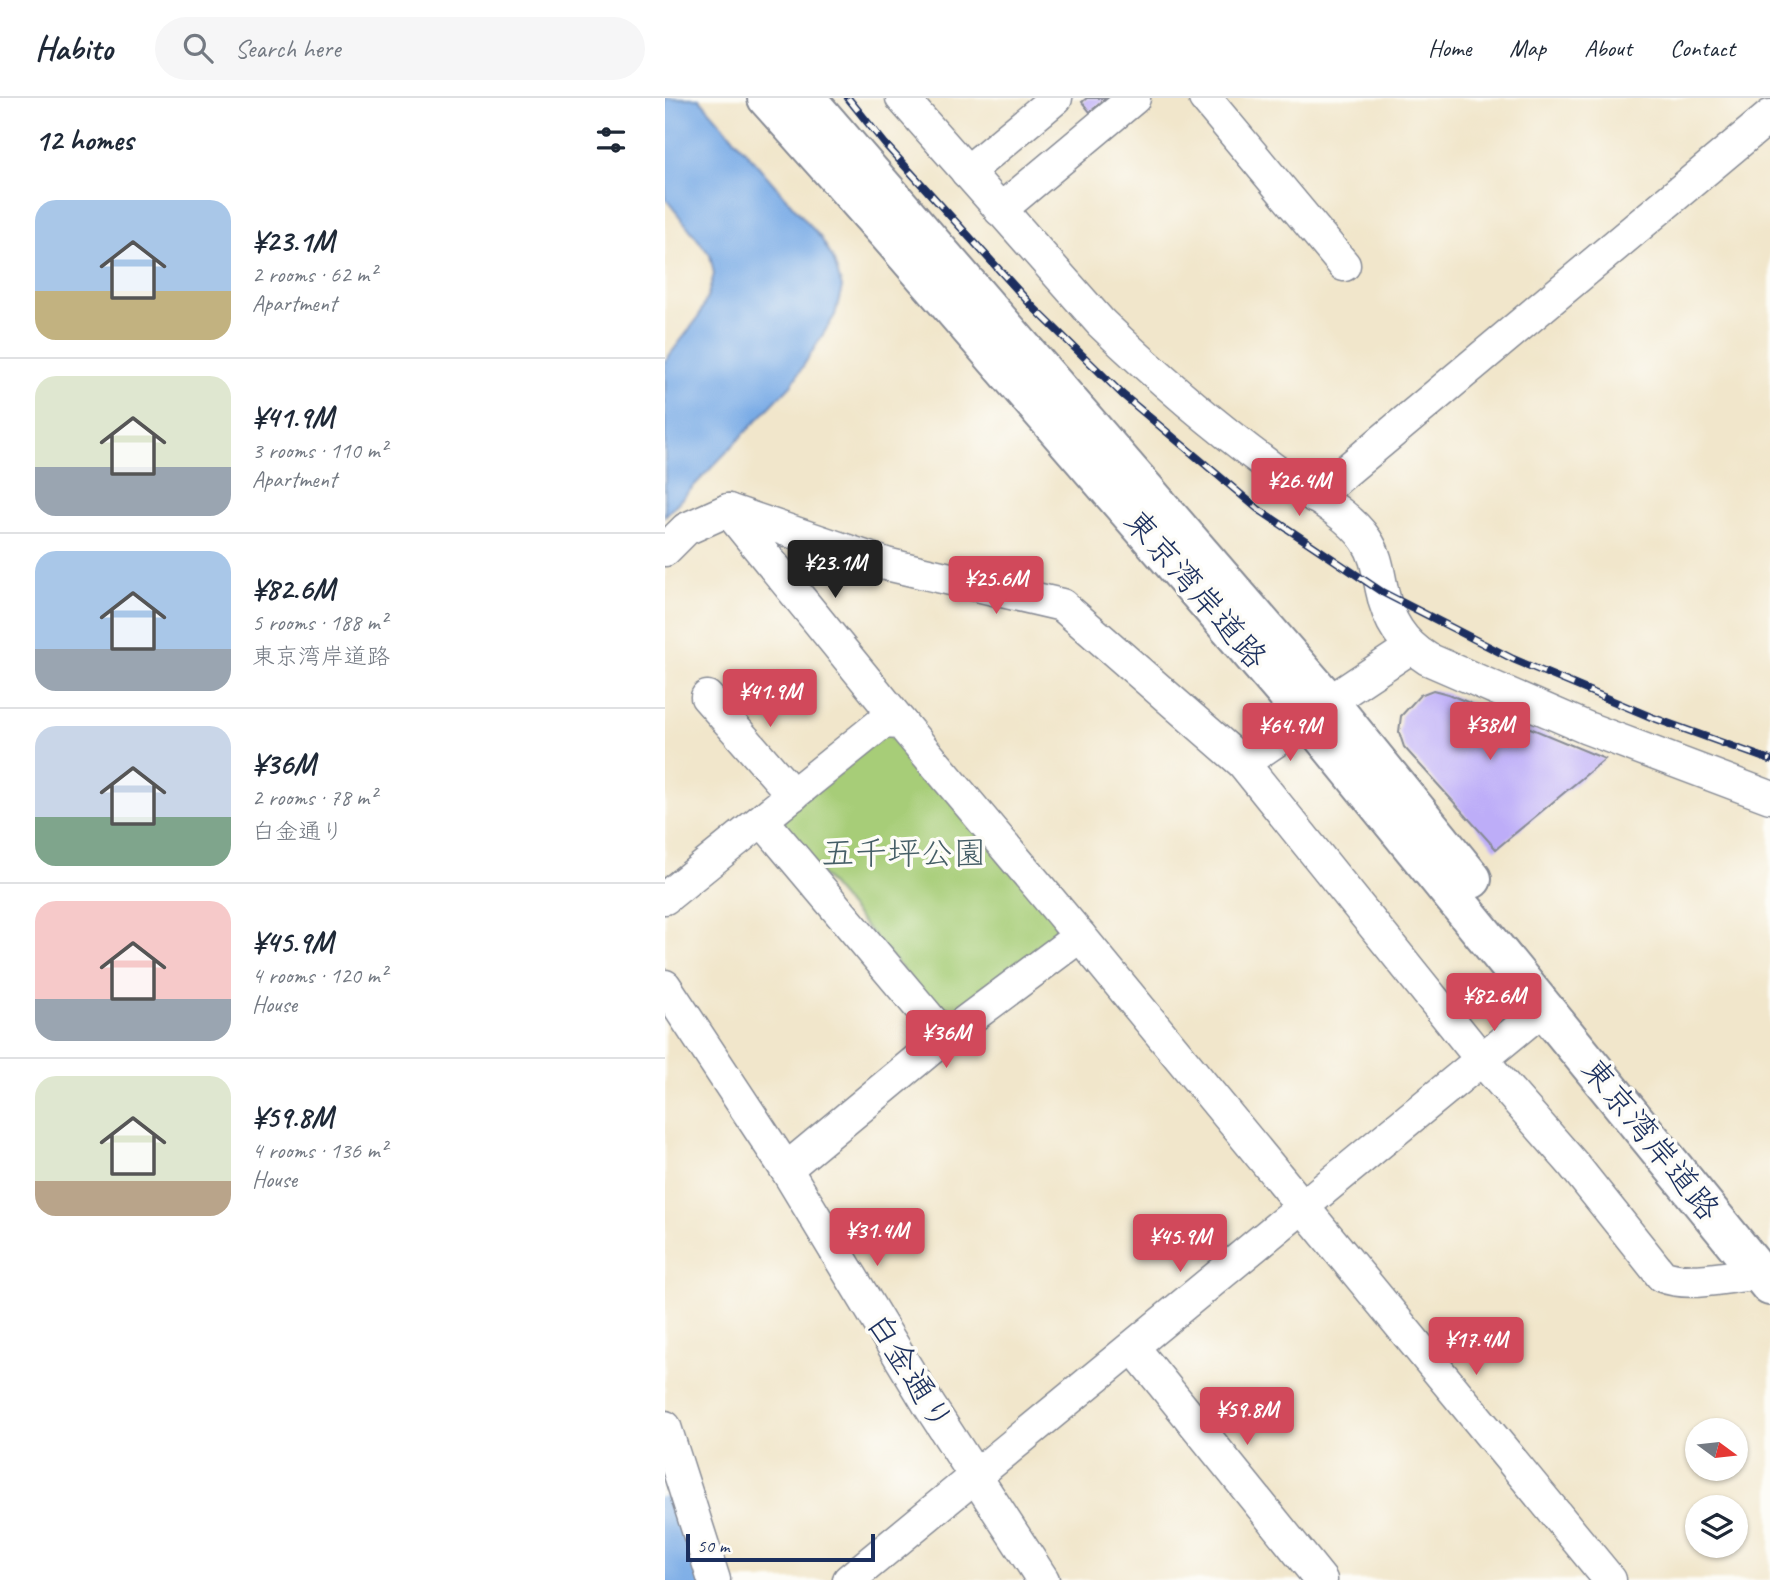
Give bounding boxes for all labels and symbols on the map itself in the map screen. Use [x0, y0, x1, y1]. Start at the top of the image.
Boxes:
pin: ¥26.4M [1242, 458, 1356, 518]
street label: 東京湾岸道路 [1115, 501, 1277, 677]
pin: ¥23.1M [778, 540, 892, 600]
pin: ¥25.6M [939, 556, 1053, 616]
pin: ¥41.9M [713, 670, 827, 729]
pin: ¥38M [1449, 702, 1531, 762]
pin: ¥64.9M [1233, 704, 1347, 763]
park label: 五千坪公園 [822, 832, 987, 874]
pin: ¥82.6M [1437, 974, 1551, 1033]
pin: ¥36M [905, 1010, 987, 1070]
street label: 東京湾岸道路 [1572, 1049, 1730, 1229]
pin: ¥31.4M [820, 1208, 934, 1268]
pin: ¥45.9M [1123, 1214, 1237, 1274]
street label: 白金通り [857, 1305, 963, 1439]
pin: ¥17.4M [1419, 1318, 1533, 1377]
pin: ¥59.8M [1190, 1388, 1304, 1447]
north arrow [1685, 1418, 1748, 1480]
scale bar [686, 1531, 875, 1563]

